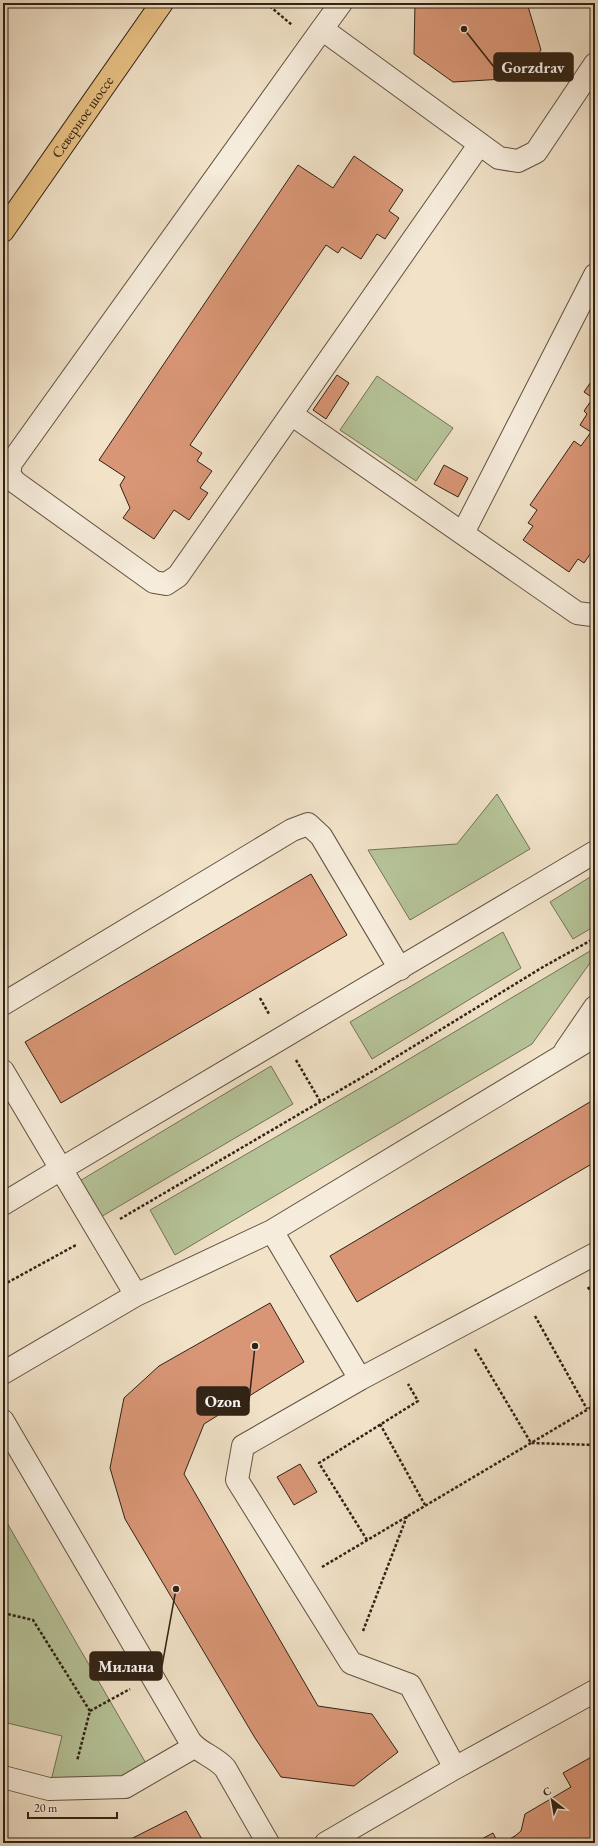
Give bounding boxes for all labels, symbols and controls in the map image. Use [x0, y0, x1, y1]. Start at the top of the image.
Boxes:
callout: Gorzdrav [494, 53, 573, 81]
text: Gorzdrav [502, 57, 565, 78]
street label: Северное шоссе [47, 72, 117, 162]
callout: Ozon [197, 1387, 249, 1415]
text: Ozon [205, 1391, 241, 1412]
callout: Милана [90, 1652, 162, 1680]
text: Милана [98, 1656, 155, 1677]
north arrow [532, 1780, 572, 1820]
text: С [540, 1783, 554, 1799]
scale bar [28, 1794, 117, 1820]
text: 20 m [34, 1800, 58, 1816]

